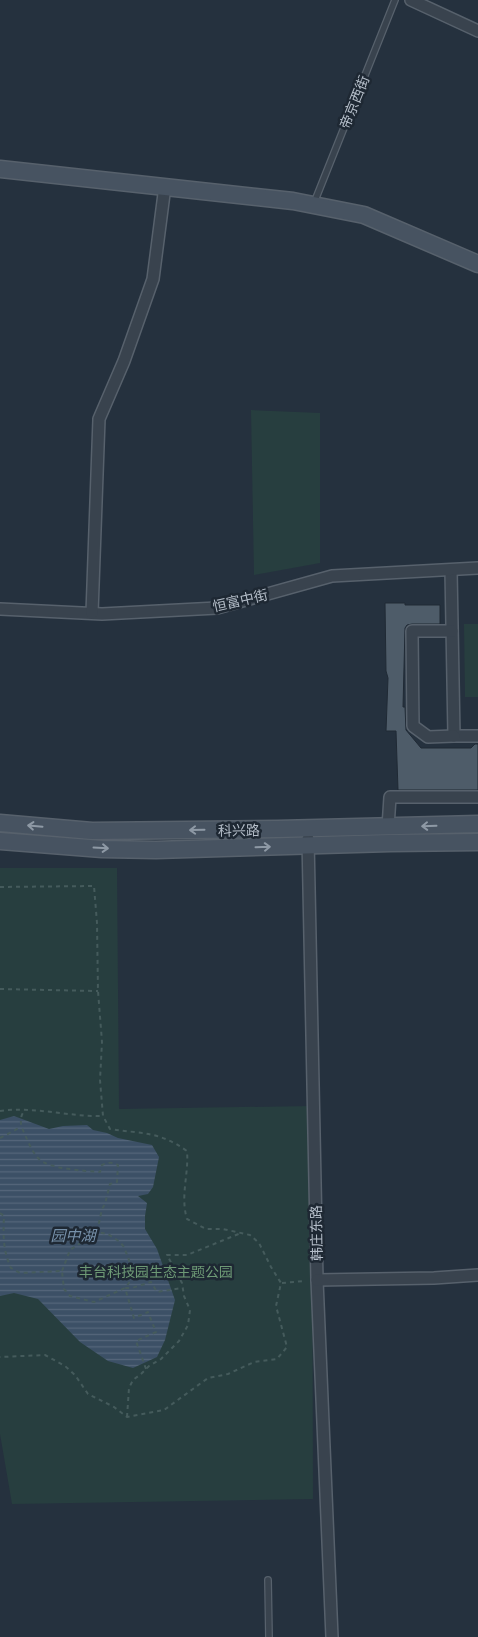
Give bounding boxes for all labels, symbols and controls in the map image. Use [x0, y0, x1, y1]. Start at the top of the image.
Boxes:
street label: 帝京西街 [336, 73, 372, 131]
street label: 恒富中街 [211, 585, 269, 615]
one-way arrow [27, 821, 43, 831]
street label: 科兴路 [218, 821, 260, 839]
one-way arrow [422, 821, 438, 831]
one-way arrow [189, 826, 205, 835]
one-way arrow [255, 843, 271, 852]
one-way arrow [93, 844, 109, 853]
street label: 韩庄东路 [307, 1205, 325, 1261]
water label: 园中湖 [50, 1226, 97, 1244]
park label: 丰台科技园生态主题公园 [79, 1263, 233, 1280]

